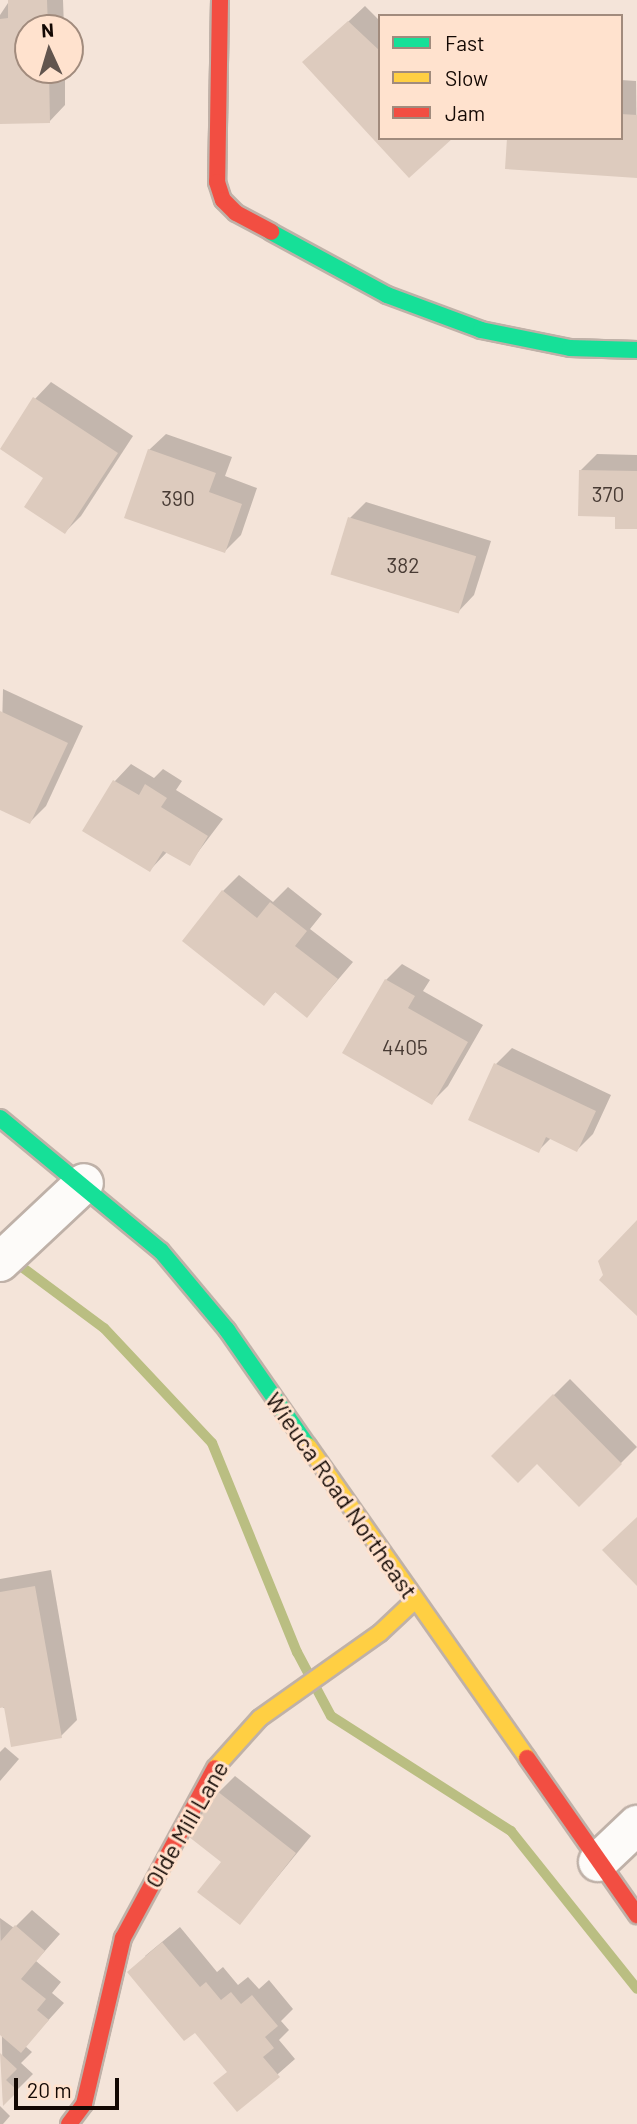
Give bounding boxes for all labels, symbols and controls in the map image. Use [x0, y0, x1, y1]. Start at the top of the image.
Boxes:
north arrow [14, 14, 84, 84]
legend [378, 14, 623, 140]
text: N [41, 18, 55, 41]
text: Fast [445, 30, 485, 55]
text: Slow [445, 65, 488, 90]
text: Jam [445, 100, 485, 125]
house number: 370 [592, 481, 624, 507]
house number: 390 [161, 485, 195, 511]
house number: 382 [386, 552, 420, 578]
house number: 4405 [382, 1034, 428, 1060]
street label: Wieuca Road Northeast [260, 1386, 424, 1604]
street label: Olde Mill Lane [138, 1755, 234, 1893]
scale bar [18, 2064, 122, 2108]
text: 20 m [27, 2077, 72, 2102]

